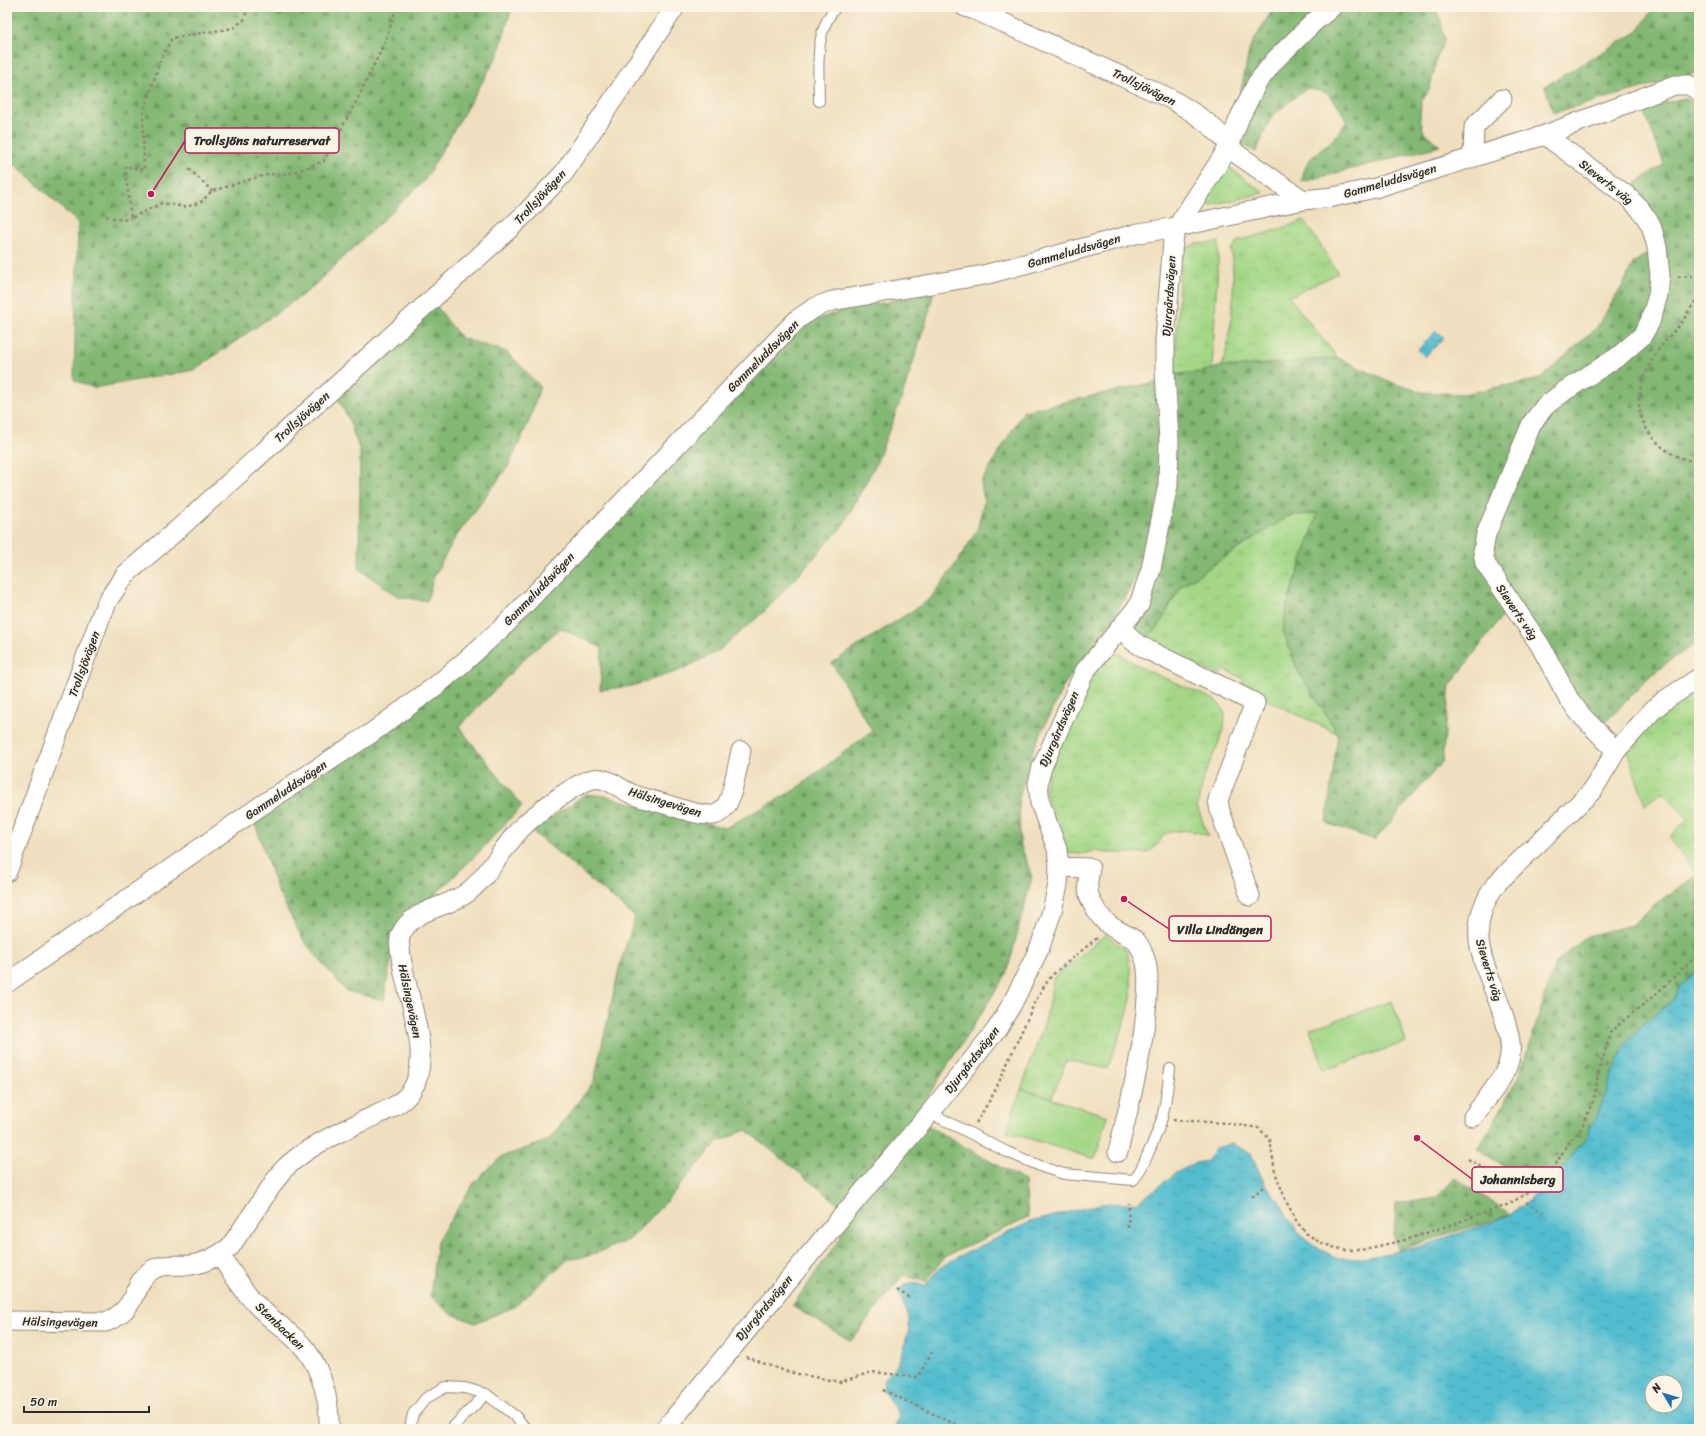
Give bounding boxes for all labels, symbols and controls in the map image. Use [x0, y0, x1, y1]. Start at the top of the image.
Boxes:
street label: Trollsjövägen [1108, 62, 1180, 112]
callout: Trollsjöns naturreservat [185, 128, 339, 153]
text: Trollsjöns naturreservat [194, 129, 331, 152]
street label: Sieverts väg [1574, 153, 1638, 211]
street label: Gammeluddsvägen [1341, 157, 1440, 205]
street label: Trollsjövägen [508, 164, 572, 230]
street label: Gammeluddsvägen [1025, 227, 1124, 275]
street label: Djurgårdsvägen [1155, 254, 1183, 337]
street label: Gammeluddsvägen [721, 314, 805, 398]
street label: Trollsjövägen [269, 385, 335, 448]
street label: Gammeluddsvägen [498, 547, 581, 631]
street label: Sieverts väg [1490, 579, 1544, 645]
street label: Trollsjövägen [62, 627, 106, 700]
street label: Djurgårdsvägen [1032, 687, 1086, 770]
street label: Gammeluddsvägen [240, 754, 332, 826]
street label: Hälsingevägen [626, 780, 705, 824]
callout: Villa Lindängen [1169, 916, 1271, 941]
text: Villa Lindängen [1177, 918, 1264, 941]
street label: Sieverts väg [1469, 936, 1509, 1004]
street label: Hälsingevägen [391, 962, 429, 1041]
street label: Djurgårdsvägen [938, 1021, 1006, 1099]
callout: Johannisberg [1472, 1167, 1563, 1192]
text: Johannisberg [1479, 1168, 1556, 1191]
street label: Djurgårdsvägen [730, 1270, 799, 1346]
street label: Stenbacken [250, 1296, 310, 1356]
street label: Hälsingevägen [22, 1310, 98, 1334]
north arrow [1644, 1374, 1684, 1414]
text: N [1646, 1379, 1667, 1398]
scale bar [24, 1388, 149, 1414]
text: 50 m [30, 1391, 57, 1413]

